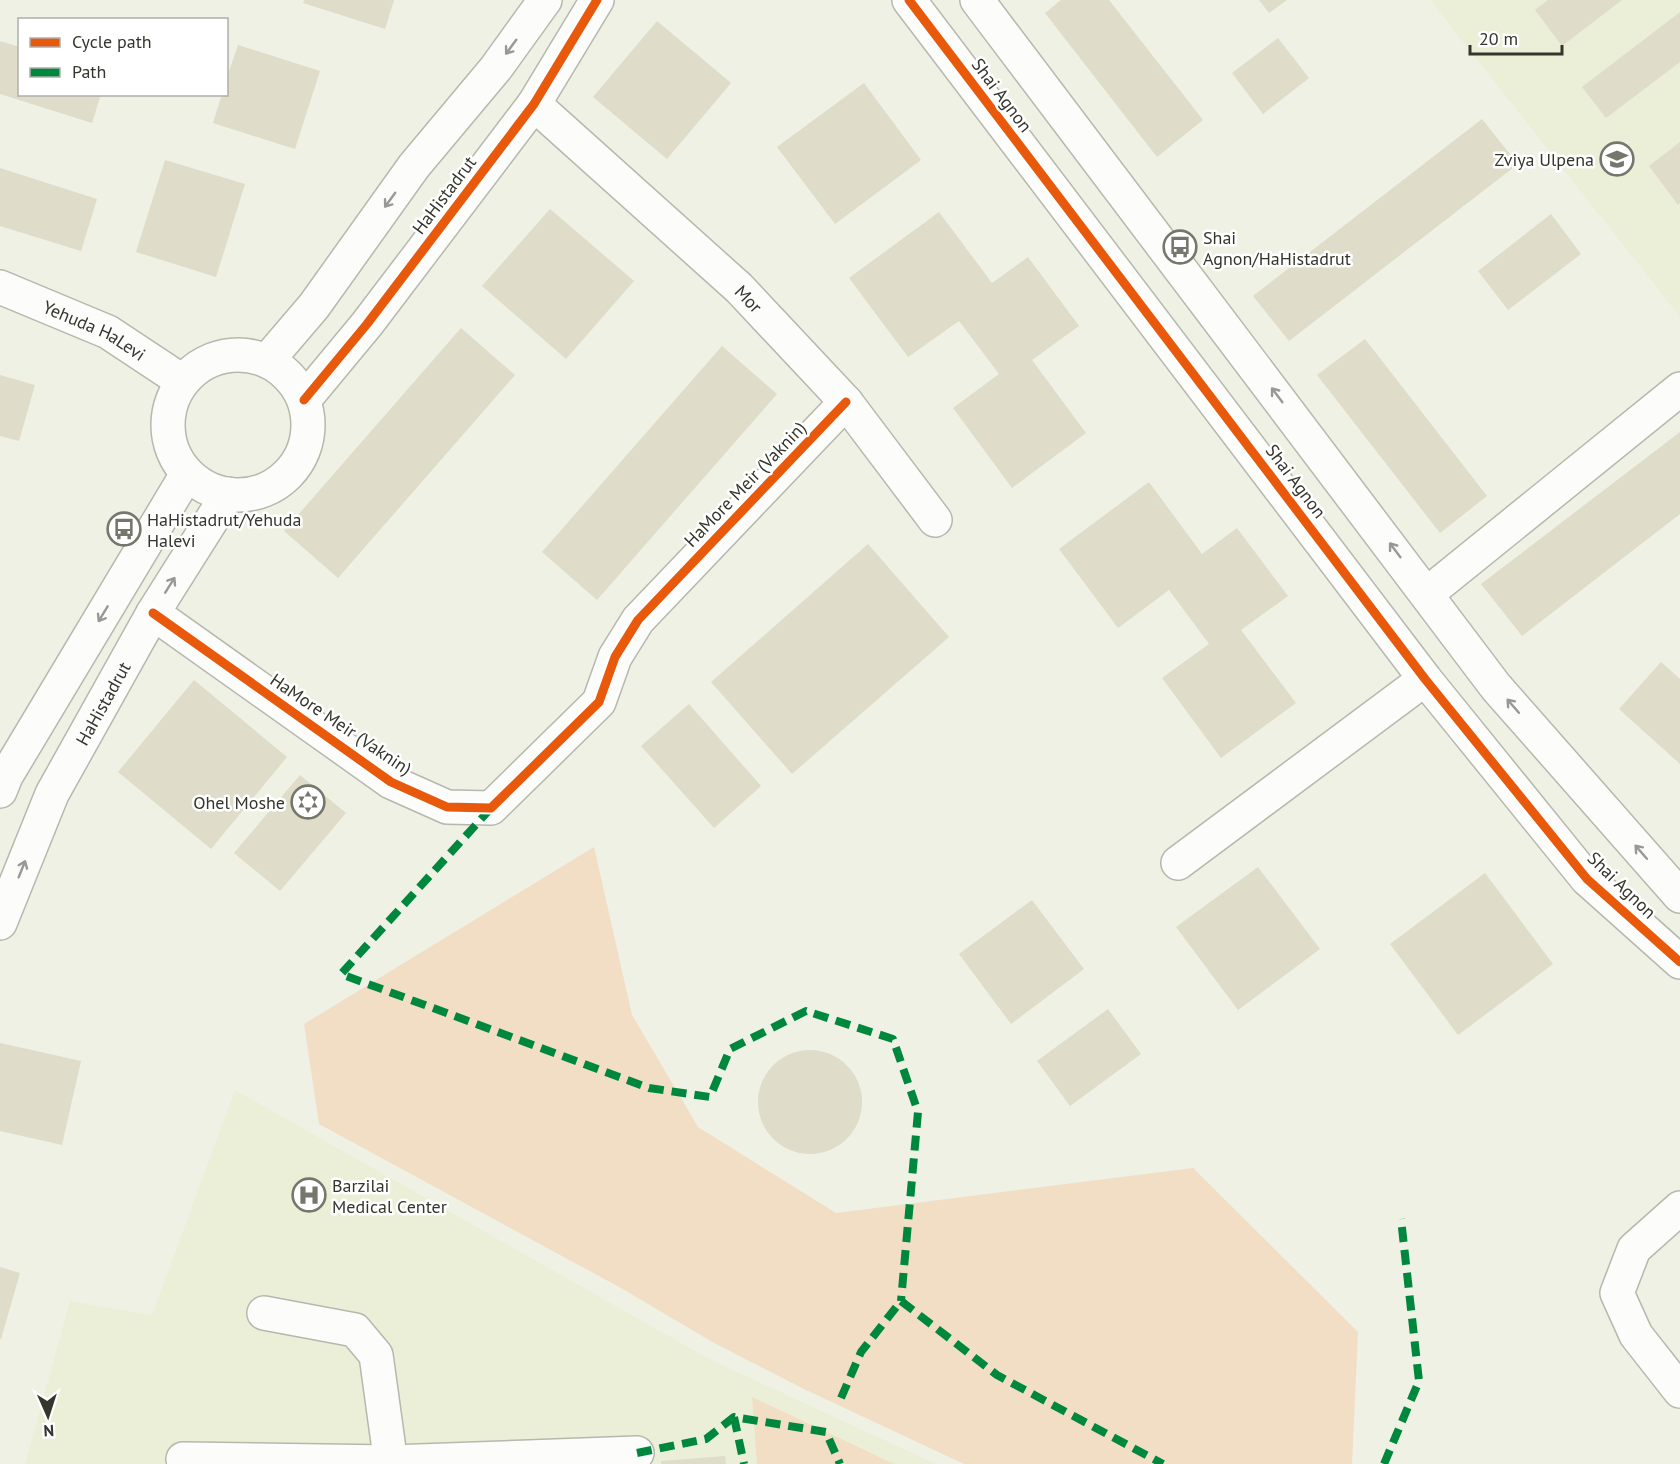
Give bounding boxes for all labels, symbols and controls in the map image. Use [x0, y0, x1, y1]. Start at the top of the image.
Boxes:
legend [18, 18, 228, 96]
scale bar [1470, 18, 1562, 56]
text: 20 m [1479, 27, 1518, 50]
text: Cycle path [72, 30, 152, 53]
one-way arrow [505, 39, 517, 55]
street label: Shai Agnon [967, 53, 1037, 137]
text: Path [72, 60, 106, 83]
school or university icon: Zviya Ulpena [1599, 141, 1635, 177]
place label: Zviya Ulpena [1494, 148, 1594, 171]
street label: HaHistadrut [407, 151, 481, 239]
one-way arrow [384, 192, 396, 208]
place label: Shai Agnon/HaHistadrut [1203, 226, 1351, 270]
bus stop icon: Shai Agnon/HaHistadrut [1162, 229, 1198, 265]
street label: Mor [730, 280, 768, 317]
street label: Yehuda HaLevi [40, 295, 150, 365]
one-way arrow [1271, 387, 1284, 403]
street label: HaMore Meir (Vaknin) [679, 416, 811, 552]
street label: Shai Agnon [1261, 439, 1331, 523]
place label: HaHistadrut/Yehuda Halevi [147, 508, 301, 552]
bus stop icon: HaHistadrut/Yehuda Halevi [106, 511, 142, 547]
one-way arrow [1389, 543, 1401, 559]
one-way arrow [164, 576, 177, 593]
one-way arrow [97, 605, 109, 622]
street label: HaHistadrut [70, 657, 135, 749]
street label: HaMore Meir (Vaknin) [266, 668, 416, 780]
one-way arrow [1506, 699, 1520, 714]
synagogue icon: Ohel Moshe [290, 784, 326, 820]
place label: Ohel Moshe [193, 791, 285, 814]
one-way arrow [1634, 845, 1648, 860]
street label: Shai Agnon [1583, 847, 1661, 923]
one-way arrow [17, 860, 28, 878]
place label: Barzilai Medical Center [332, 1174, 447, 1218]
hospital icon: Barzilai Medical Center [291, 1177, 327, 1213]
north arrow [18, 1386, 78, 1446]
text: N [43, 1421, 55, 1441]

